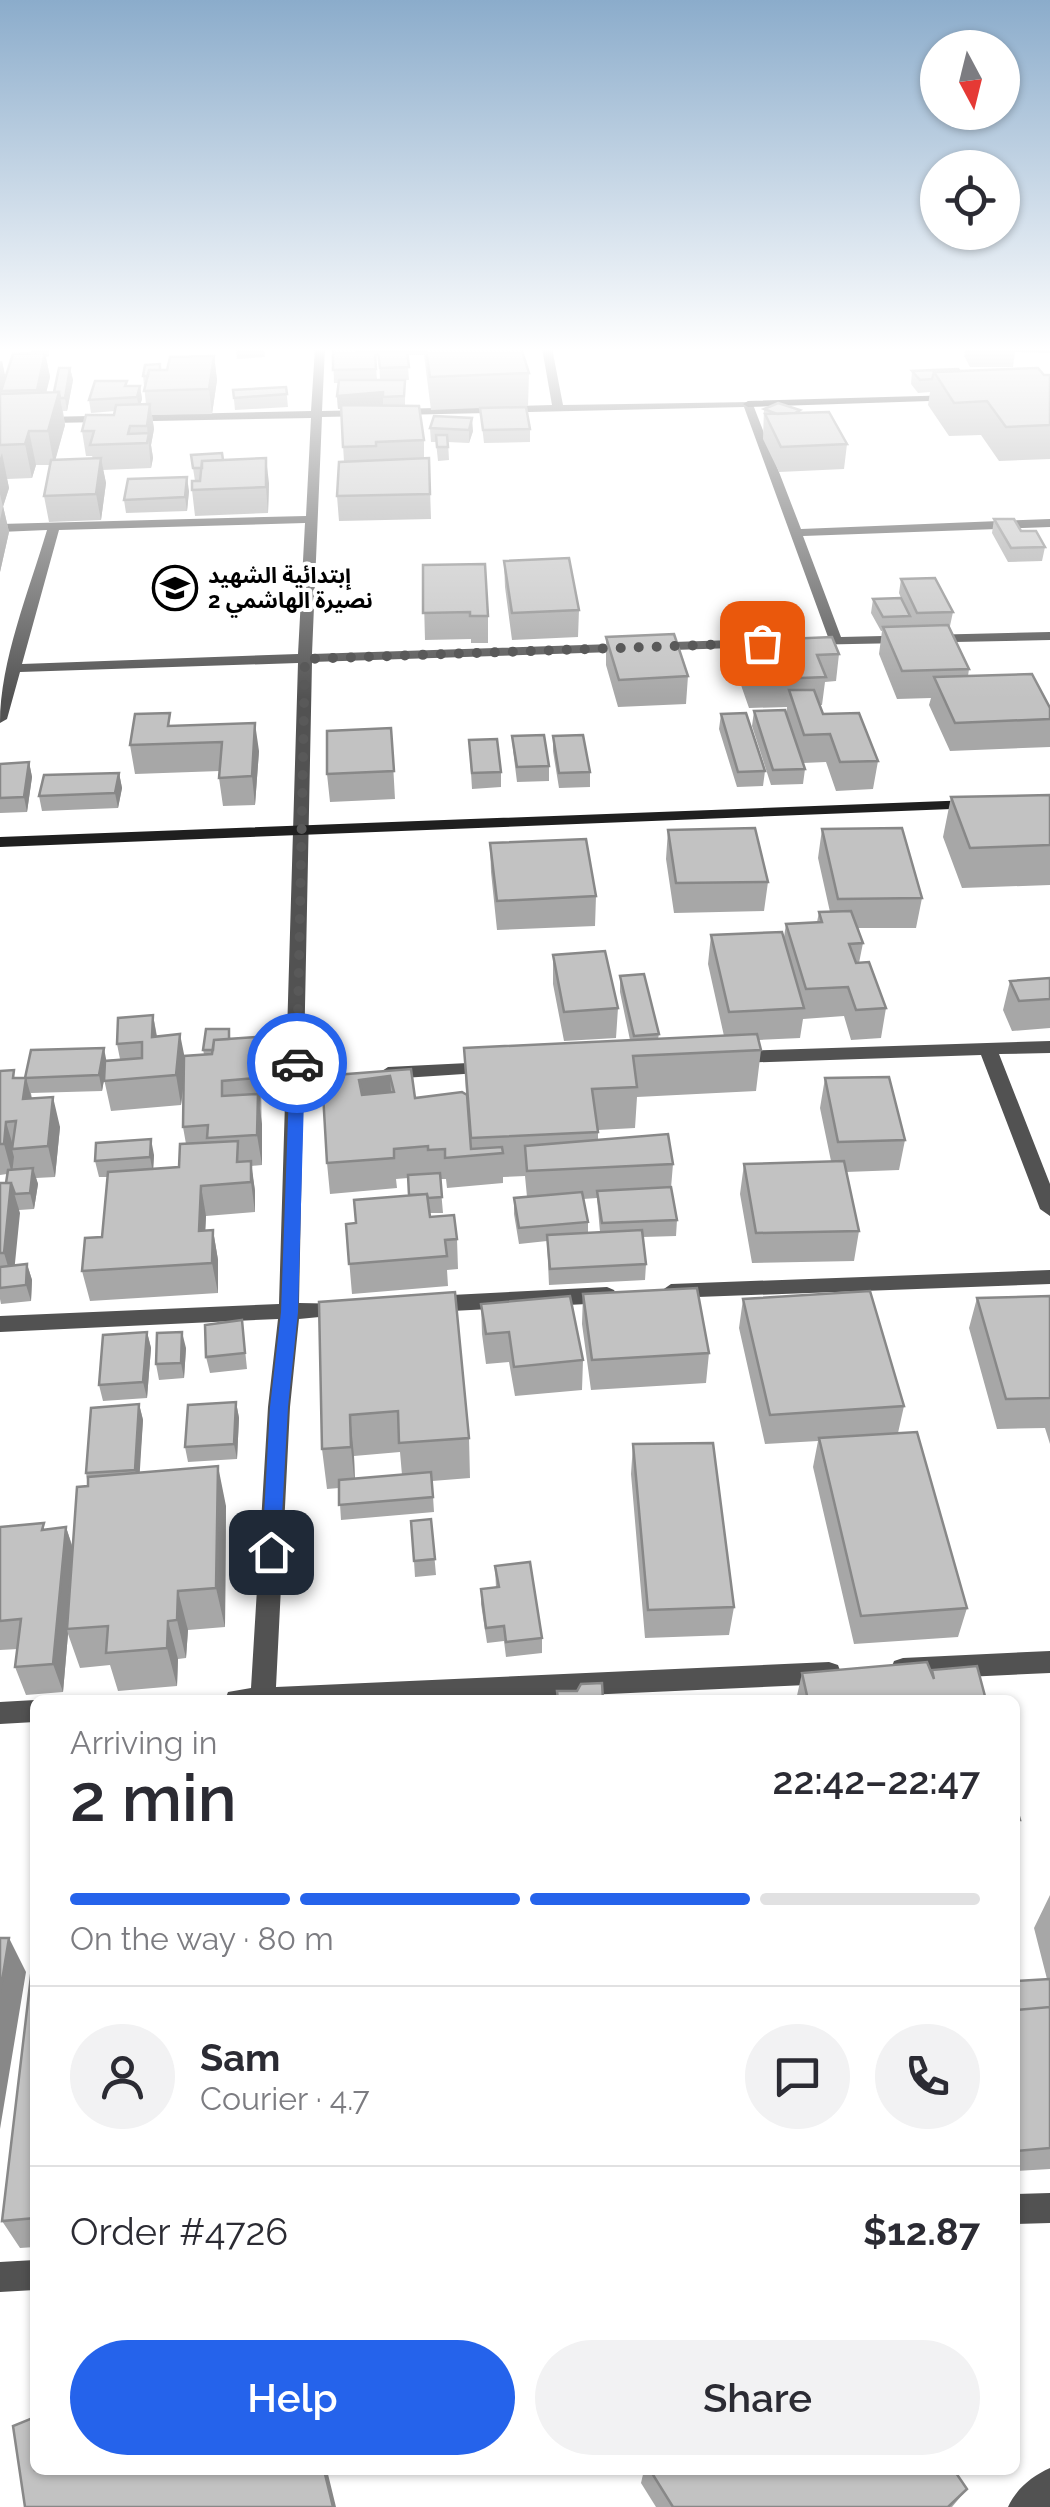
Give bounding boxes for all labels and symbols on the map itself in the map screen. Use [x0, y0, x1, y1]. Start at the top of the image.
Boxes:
north arrow [920, 30, 1020, 130]
place label: إبتدائية الشهيد نصيرة الهاشمي 2 [208, 562, 373, 618]
school or university icon: إبتدائية الشهيد نصيرة الهاشمي 2 [152, 565, 198, 611]
pin [720, 601, 805, 686]
courier [247, 1013, 347, 1113]
pin [229, 1510, 314, 1595]

